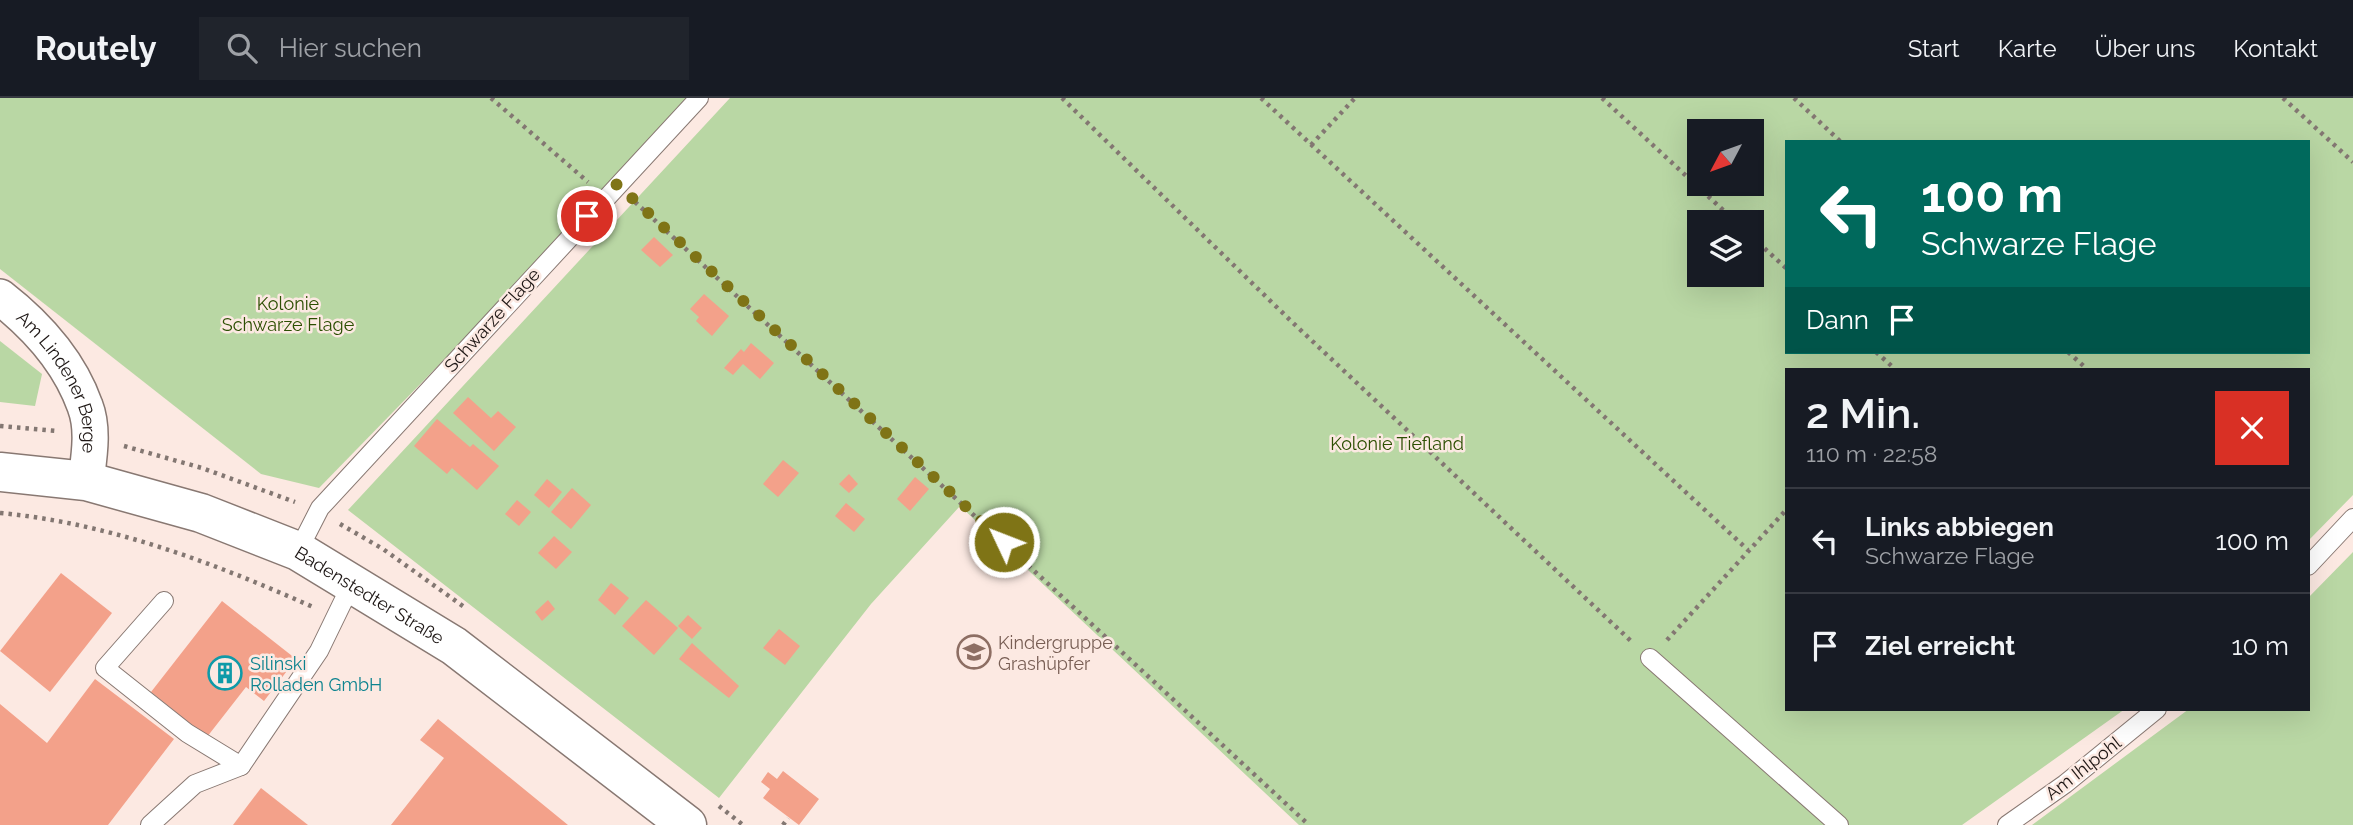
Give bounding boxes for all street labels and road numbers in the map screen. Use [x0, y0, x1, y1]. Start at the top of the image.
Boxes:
street label: Schwarze Flage [440, 263, 544, 376]
street label: Am Lindener Berge [13, 306, 101, 454]
street label: Badenstedter Straße [291, 541, 448, 648]
street label: Am Ihlpohl [2041, 732, 2125, 804]

